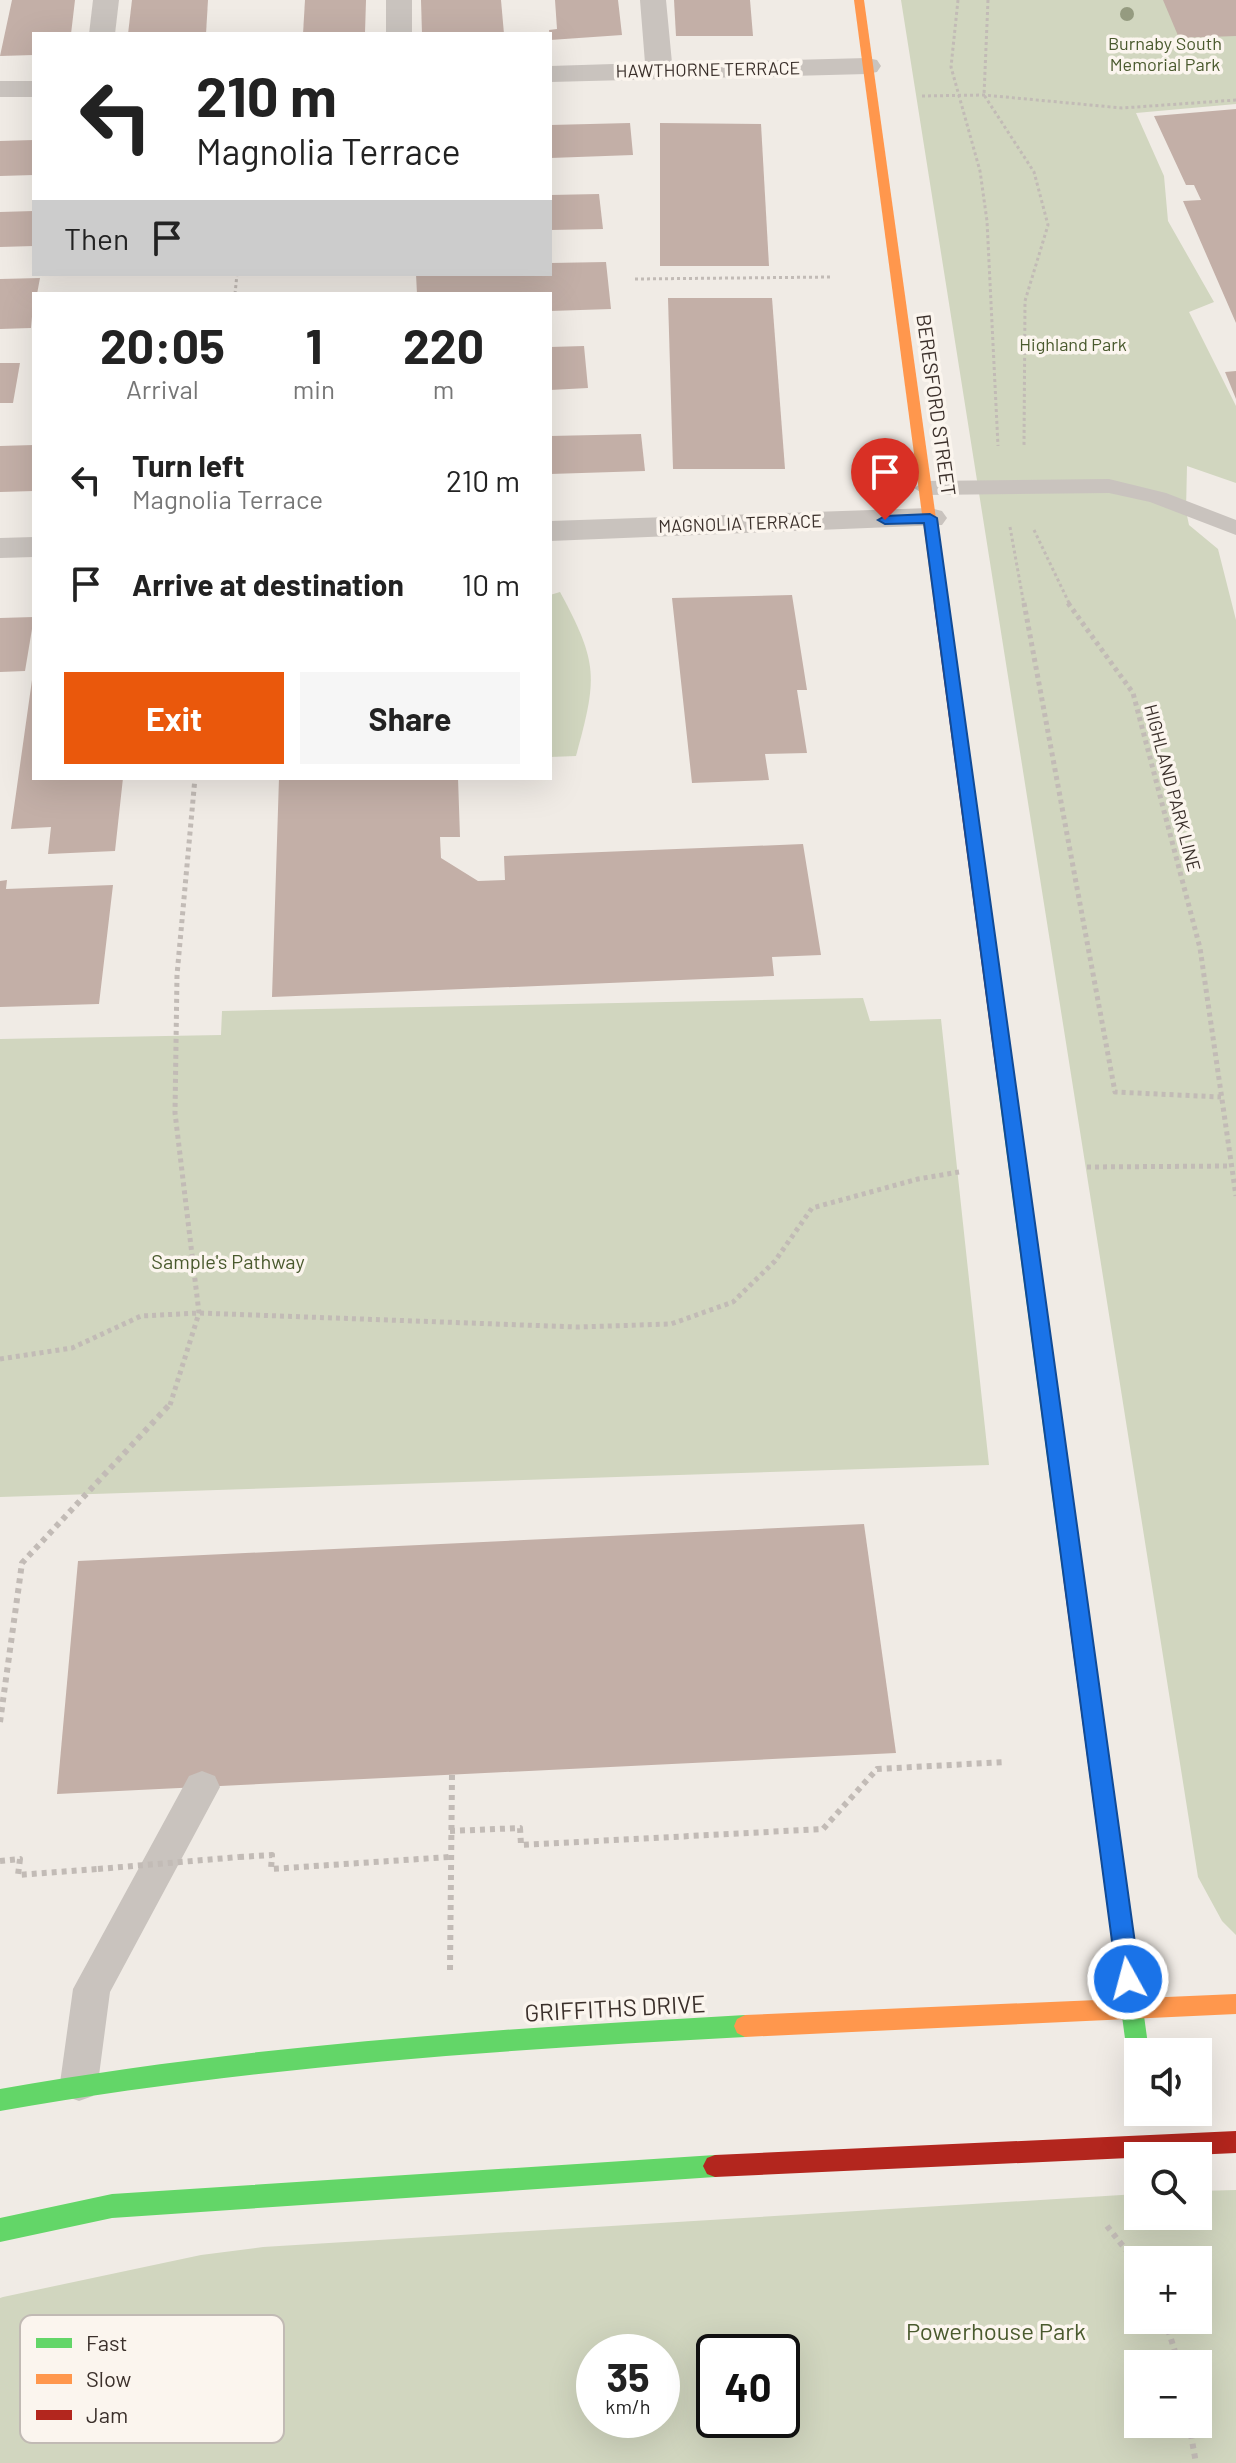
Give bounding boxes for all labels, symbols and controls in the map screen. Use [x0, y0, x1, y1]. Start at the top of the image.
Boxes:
park label: Burnaby South Memorial Park [1108, 32, 1222, 75]
street label: HAWTHORNE TERRACE [615, 56, 801, 82]
text: 210 m [196, 61, 337, 128]
icon: left [64, 64, 168, 168]
text: Magnolia Terrace [196, 129, 461, 172]
icon: arrive [145, 216, 189, 260]
text: Then [64, 220, 129, 256]
street label: BERESFORD STREET [912, 312, 962, 497]
text: 20:05 [100, 316, 225, 374]
text: 1 [305, 316, 322, 374]
text: 220 [403, 316, 484, 374]
park label: Highland Park [1019, 333, 1127, 355]
text: Arrival [126, 373, 199, 404]
text: min [293, 373, 335, 404]
text: m [433, 373, 454, 404]
pin [851, 438, 919, 520]
text: Turn left [132, 447, 245, 483]
icon: arrive [863, 450, 907, 494]
icon: left [64, 458, 108, 502]
text: 210 m [446, 462, 520, 498]
text: Magnolia Terrace [132, 483, 323, 514]
street label: MAGNOLIA TERRACE [658, 509, 822, 537]
icon: arrive [64, 562, 108, 606]
text: Arrive at destination [132, 566, 404, 602]
text: 10 m [462, 566, 520, 602]
button: Exit [64, 672, 284, 764]
button: Share [300, 672, 520, 764]
street label: HIGHLAND PARK LINE [1140, 702, 1206, 874]
park label: Sample's Pathway [151, 1249, 305, 1273]
position arrow [1086, 1937, 1170, 2021]
street label: GRIFFITHS DRIVE [524, 1988, 706, 2027]
map controls [1124, 2038, 1212, 2438]
button: sound [1124, 2038, 1212, 2126]
button: search [1124, 2142, 1212, 2230]
button: + [1124, 2246, 1212, 2334]
legend [20, 2315, 284, 2443]
park label: Powerhouse Park [906, 2316, 1086, 2345]
text: Fast [86, 2329, 128, 2355]
speed limit sign: 40 [696, 2334, 800, 2438]
button: − [1124, 2350, 1212, 2438]
text: 35 [606, 2352, 650, 2400]
text: Slow [86, 2365, 131, 2391]
text: km/h [605, 2394, 651, 2418]
text: Jam [86, 2401, 128, 2427]

